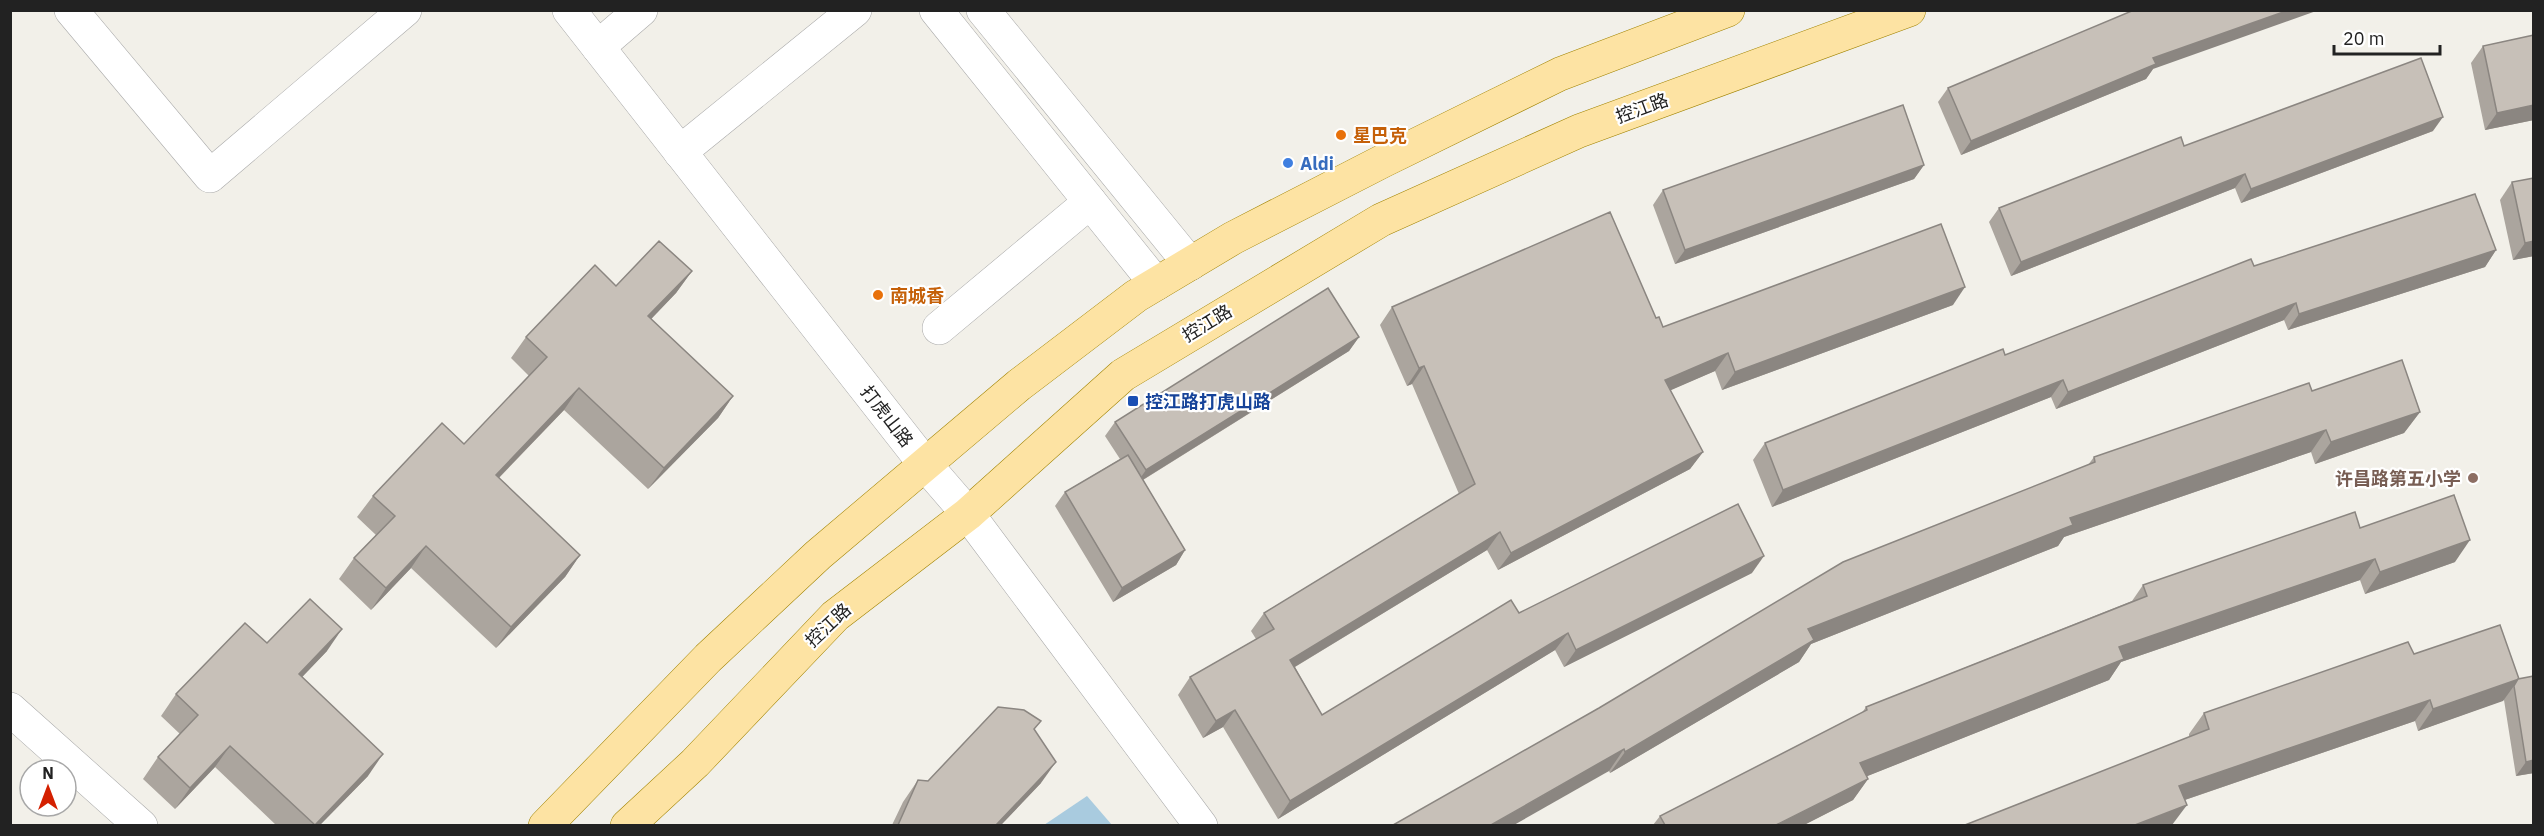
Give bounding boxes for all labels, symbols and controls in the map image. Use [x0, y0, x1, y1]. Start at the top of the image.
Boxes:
scale bar [2334, 18, 2440, 56]
text: 20 m [2343, 27, 2385, 50]
street label: 控江路 [1613, 88, 1671, 128]
place label: 星巴克 [1353, 124, 1407, 147]
marker: 星巴克 [1334, 128, 1348, 142]
place label: Aldi [1300, 152, 1334, 175]
marker: Aldi [1281, 156, 1295, 170]
place label: 南城香 [890, 284, 944, 307]
marker: 南城香 [871, 288, 885, 302]
street label: 控江路 [1178, 299, 1236, 347]
street label: 打虎山路 [856, 381, 918, 451]
place label: 控江路打虎山路 [1145, 390, 1271, 413]
marker: 控江路打虎山路 [1126, 394, 1140, 408]
place label: 许昌路第五小学 [2335, 467, 2461, 490]
marker: 许昌路第五小学 [2466, 471, 2480, 485]
street label: 控江路 [800, 598, 856, 652]
north arrow [18, 758, 78, 818]
text: N [42, 763, 54, 783]

